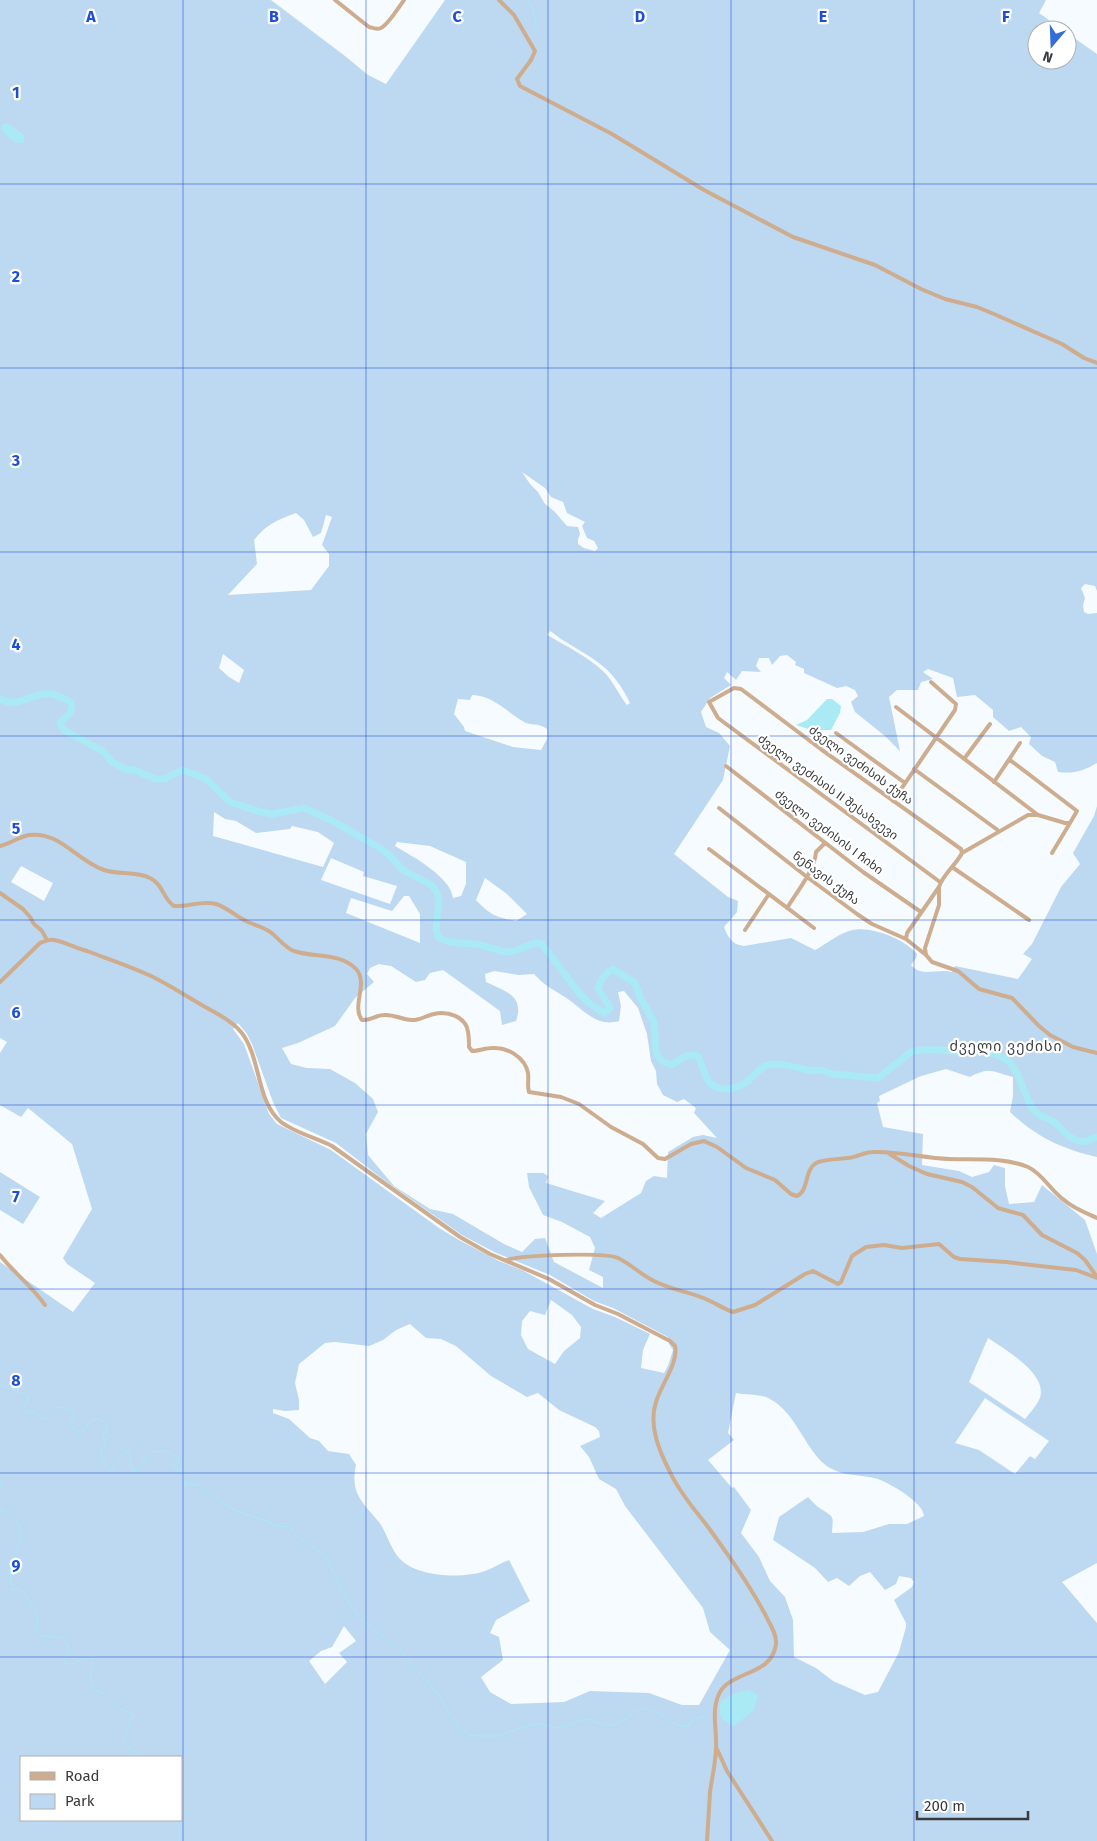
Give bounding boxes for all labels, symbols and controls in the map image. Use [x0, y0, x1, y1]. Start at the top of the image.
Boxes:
text: A [85, 7, 96, 26]
text: B [269, 7, 279, 26]
text: C [452, 7, 462, 26]
text: D [635, 7, 645, 26]
text: E [819, 7, 827, 26]
text: F [1002, 7, 1010, 26]
north arrow [1027, 20, 1077, 70]
text: N [1041, 47, 1055, 66]
text: 1 [12, 83, 20, 102]
text: 2 [12, 267, 20, 286]
text: 3 [11, 451, 20, 470]
text: 4 [11, 635, 21, 654]
street label: ძველი ვეძისის ქუჩა [806, 723, 916, 808]
street label: ძველი ვეძისის II შესახვევი [755, 731, 901, 843]
street label: ძველი ვეძისის I ჩიხი [772, 787, 886, 878]
text: 5 [12, 819, 21, 838]
street label: ნენავის ქუჩა [790, 848, 862, 908]
text: 6 [11, 1003, 21, 1022]
district label: ძველი ვეძისი [950, 1038, 1062, 1055]
text: 7 [12, 1187, 20, 1206]
text: 8 [11, 1371, 21, 1390]
text: 9 [12, 1556, 21, 1575]
legend [20, 1756, 182, 1821]
text: Road [65, 1767, 100, 1785]
scale bar [917, 1788, 1028, 1820]
text: Park [65, 1792, 95, 1810]
text: 200 m [924, 1797, 965, 1815]

